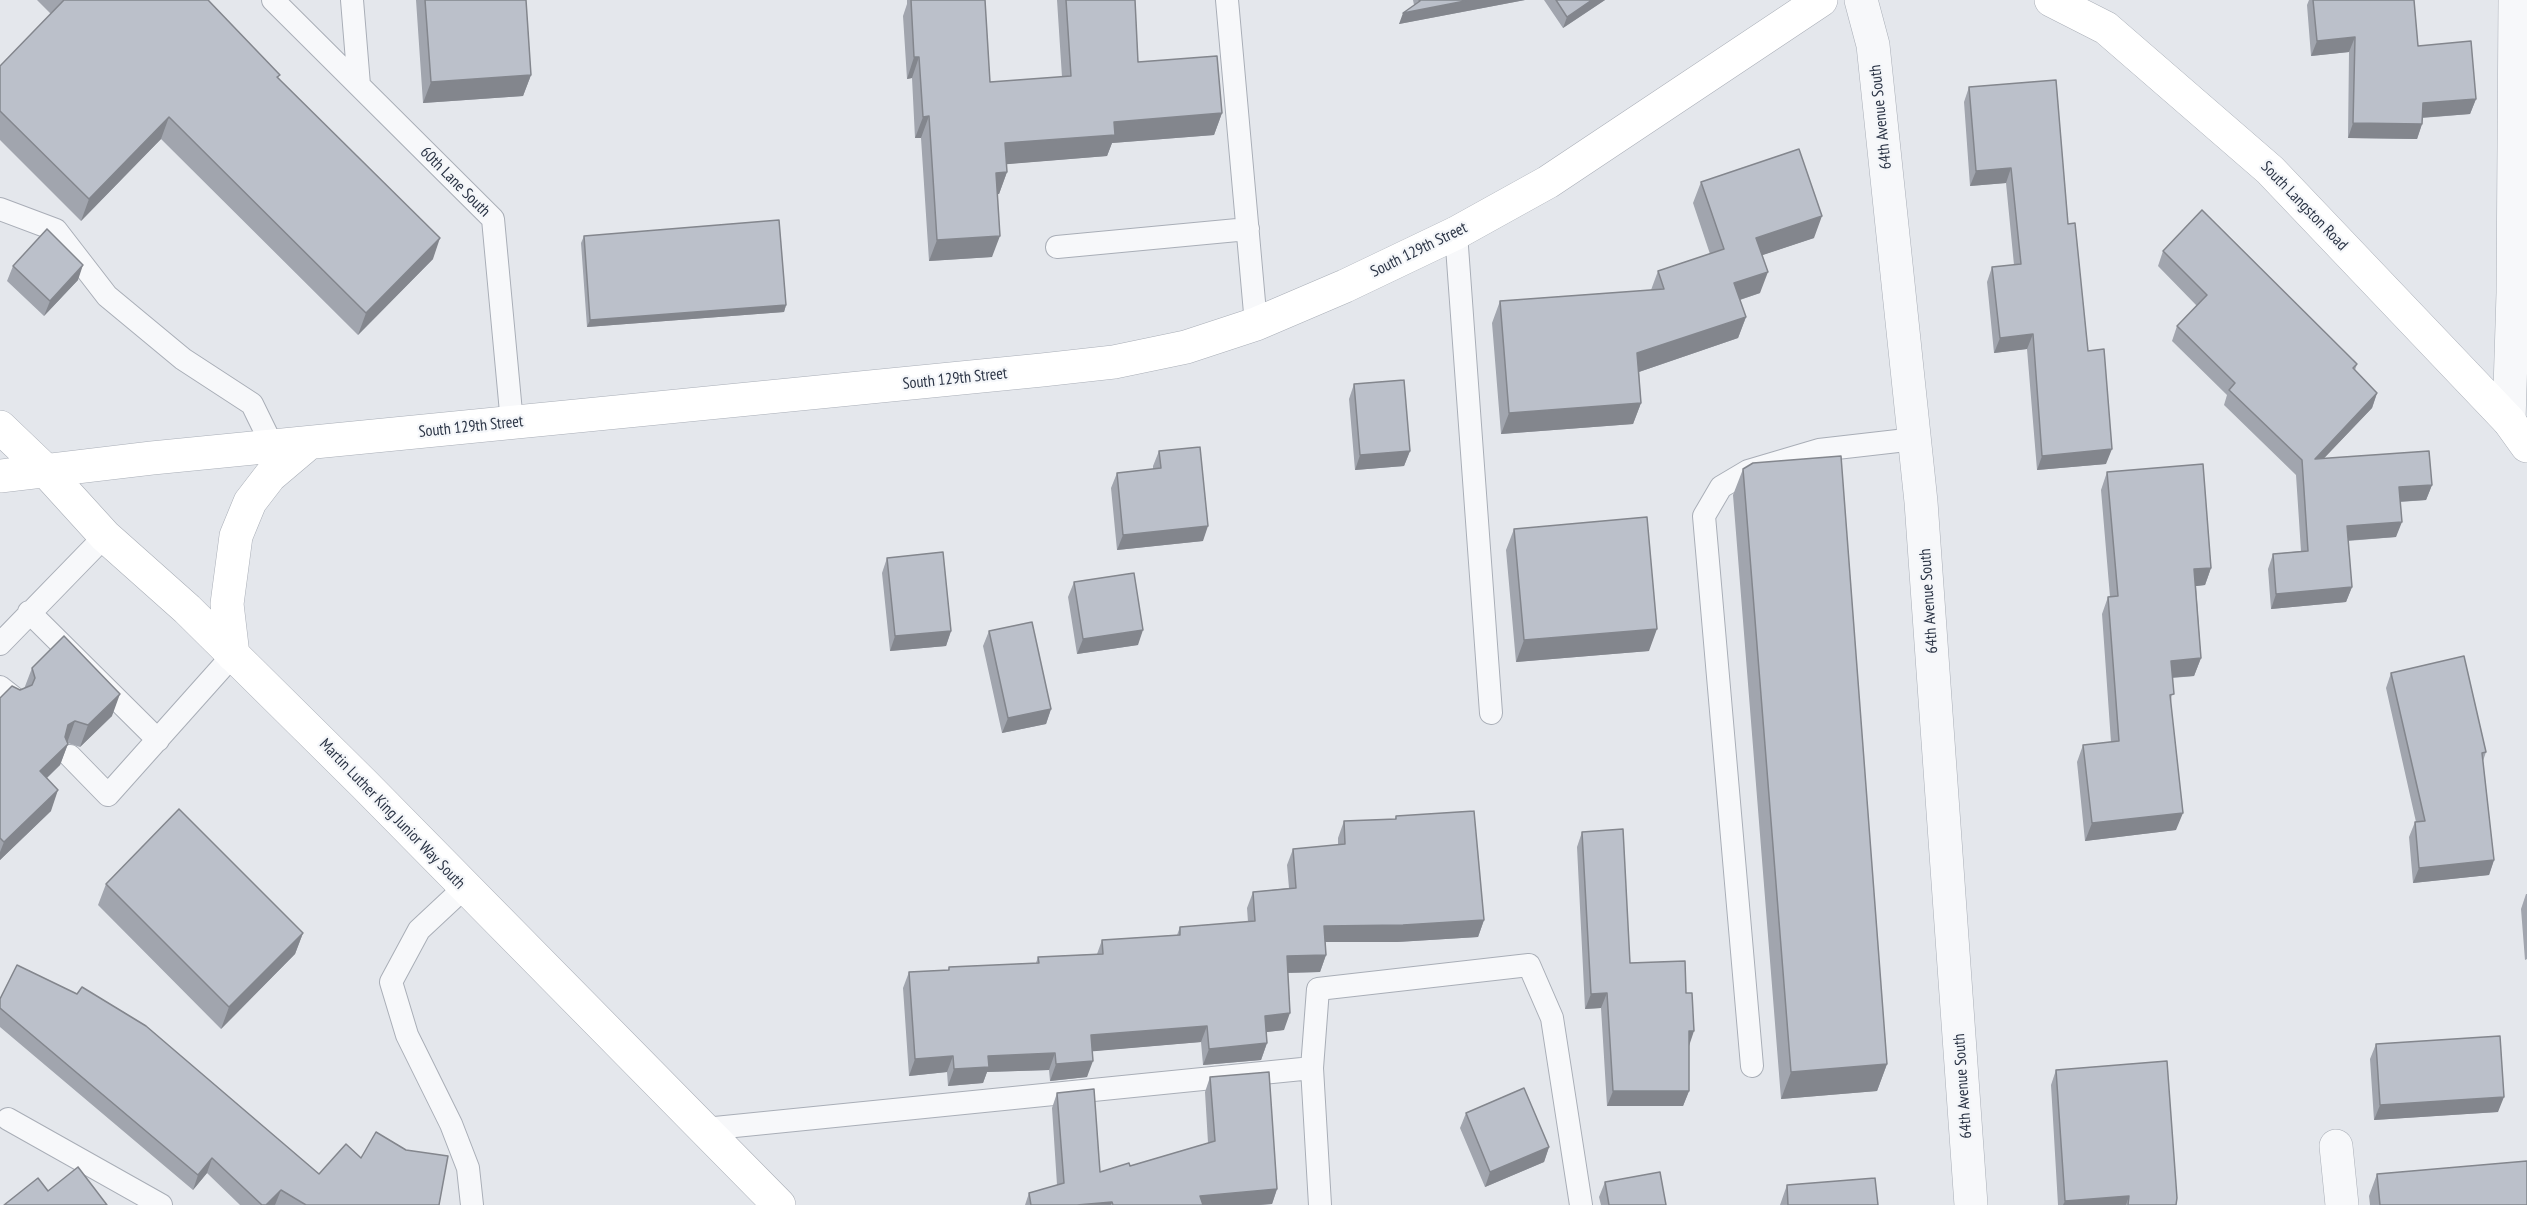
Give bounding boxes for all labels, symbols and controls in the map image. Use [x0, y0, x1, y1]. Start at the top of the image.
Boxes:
street label: 64th Avenue South [1866, 64, 1896, 170]
street label: 60th Lane South [416, 143, 494, 221]
street label: South Langston Road [2257, 157, 2351, 255]
street label: South 129th Street [1368, 218, 1470, 282]
street label: South 129th Street [902, 364, 1008, 394]
street label: South 129th Street [418, 412, 524, 442]
street label: 64th Avenue South [1916, 548, 1942, 654]
street label: Martin Luther King Junior Way South [315, 735, 469, 893]
street label: 64th Avenue South [1950, 1033, 1976, 1139]

